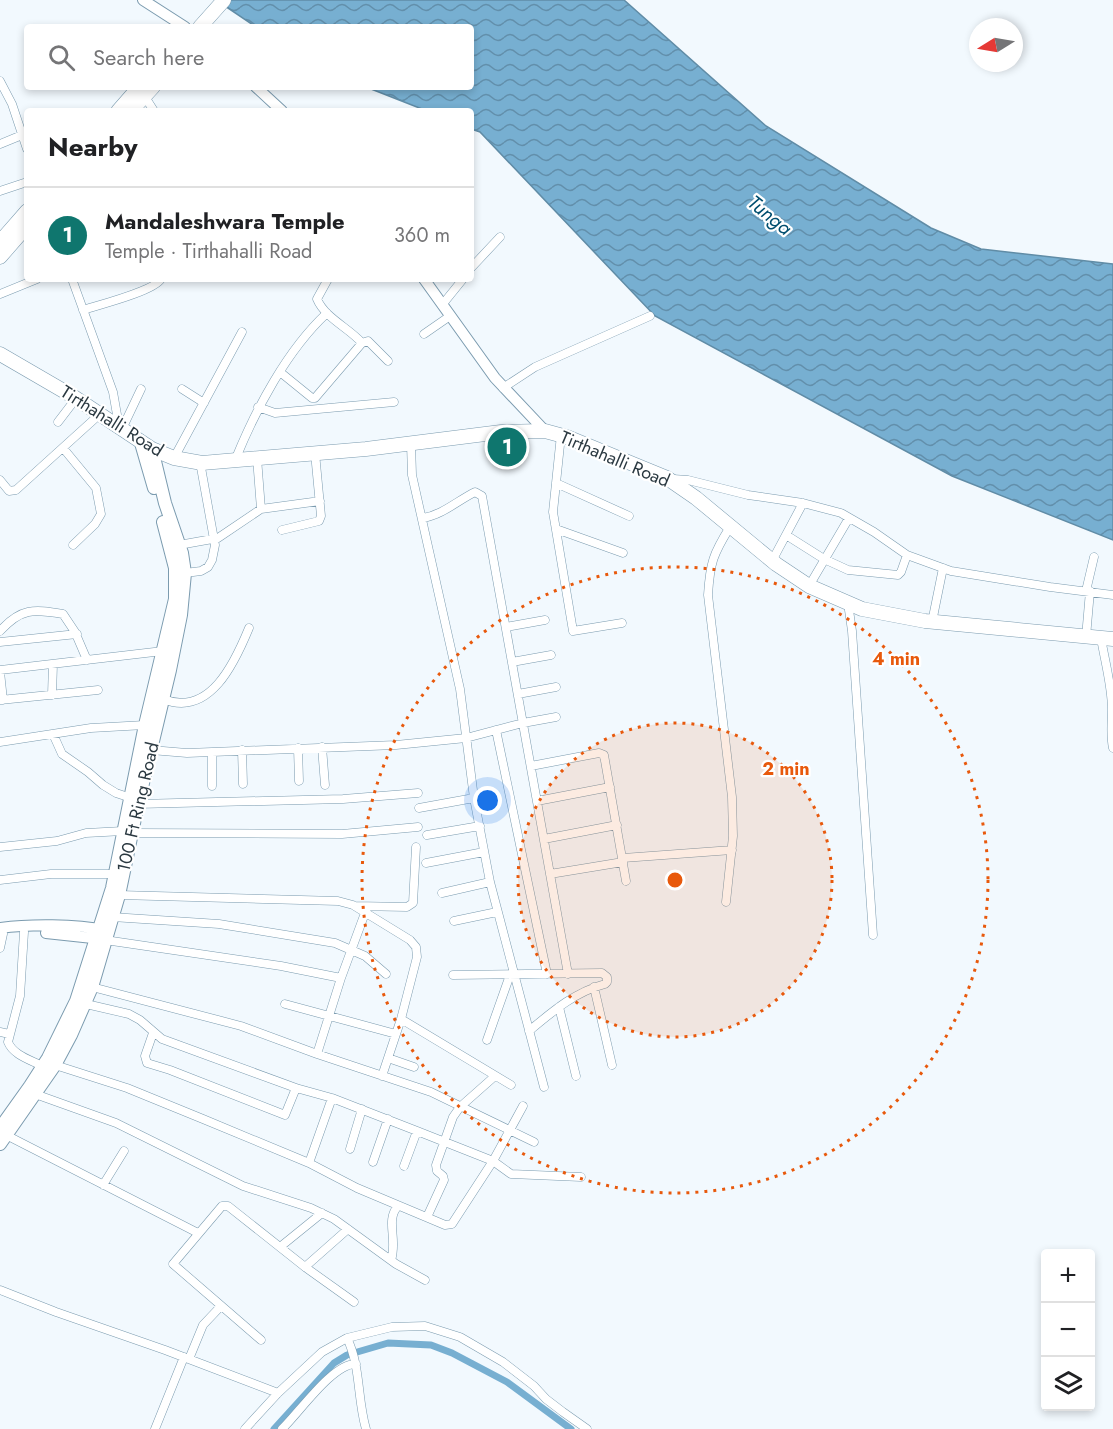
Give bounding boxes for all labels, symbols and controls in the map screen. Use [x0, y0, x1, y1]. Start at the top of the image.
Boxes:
north arrow [969, 18, 1023, 72]
search box [24, 24, 474, 90]
icon: search [45, 41, 78, 74]
text: Search here [93, 41, 204, 73]
text: Nearby [48, 128, 137, 166]
water label: Tunga [741, 188, 798, 242]
text: Mandaleshwara Temple [105, 205, 345, 237]
text: 1 [62, 221, 73, 250]
text: 360 m [394, 221, 450, 250]
text: Temple · Tirthahalli Road [105, 237, 312, 266]
street label: Tirthahalli Road [56, 379, 168, 463]
pin: 1 [488, 424, 526, 470]
street label: Tirthahalli Road [556, 424, 674, 494]
text: 4 min [872, 646, 920, 672]
street label: 100 Ft Ring Road [110, 740, 166, 874]
text: 2 min [762, 756, 810, 782]
your location [473, 786, 502, 815]
centre of rings [665, 870, 685, 890]
map controls [1041, 1249, 1095, 1411]
button: + [1041, 1249, 1095, 1303]
button: − [1041, 1303, 1095, 1357]
button: layers [1041, 1357, 1095, 1411]

